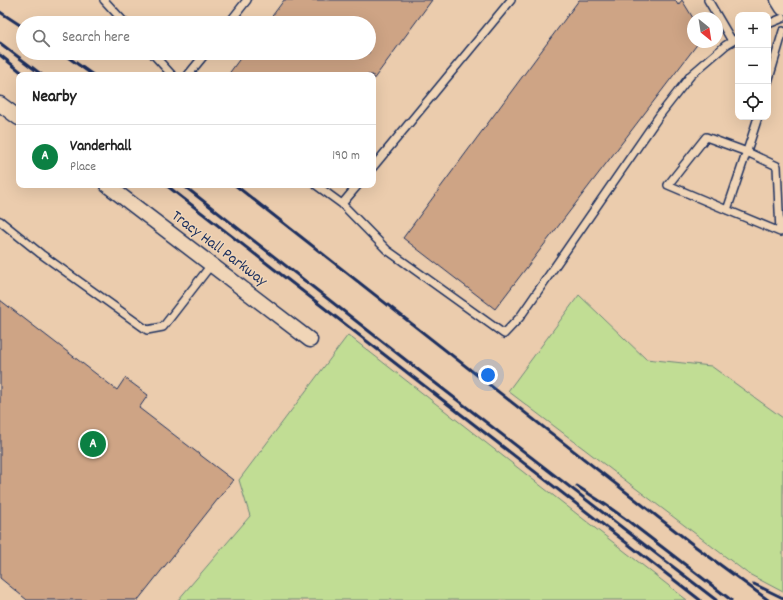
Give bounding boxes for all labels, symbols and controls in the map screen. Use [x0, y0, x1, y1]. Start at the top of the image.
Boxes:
north arrow [687, 12, 723, 48]
map controls [735, 12, 771, 120]
button: + [735, 12, 771, 48]
search box [16, 16, 376, 60]
icon: search [30, 27, 52, 49]
text: Search here [62, 27, 130, 49]
button: − [735, 48, 771, 84]
button: locate [735, 84, 771, 120]
text: Nearby [32, 86, 76, 110]
text: Vanderhall [70, 136, 131, 158]
text: A [41, 147, 49, 166]
text: 190 m [332, 147, 360, 166]
text: Place [70, 158, 96, 177]
street label: Tracy Hall Parkway [166, 205, 272, 293]
your location [478, 365, 498, 385]
pin: A [80, 429, 106, 459]

